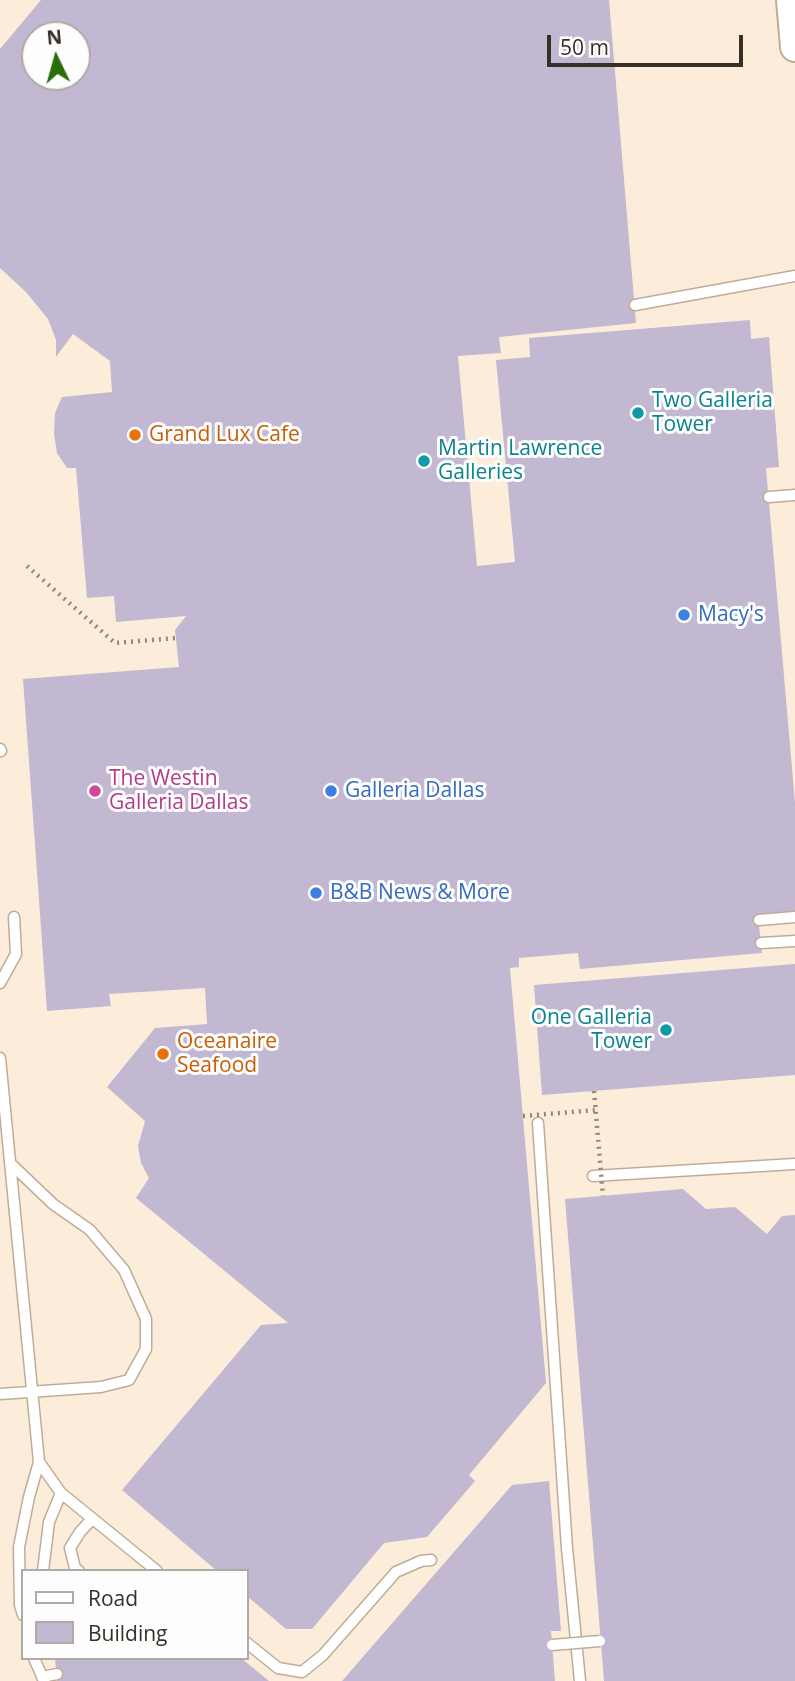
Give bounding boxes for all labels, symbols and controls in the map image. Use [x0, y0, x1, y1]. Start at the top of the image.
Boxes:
north arrow [21, 21, 91, 91]
scale bar [550, 21, 746, 65]
text: N [46, 23, 63, 51]
text: 50 m [560, 33, 609, 61]
place label: Two Galleria Tower [652, 388, 773, 438]
marker: Two Galleria Tower [630, 405, 646, 421]
place label: Grand Lux Cafe [149, 422, 300, 448]
marker: Grand Lux Cafe [127, 427, 143, 443]
place label: Martin Lawrence Galleries [438, 436, 602, 486]
marker: Martin Lawrence Galleries [416, 453, 432, 469]
place label: Macy's [698, 602, 764, 628]
marker: Macy's [676, 607, 692, 623]
place label: The Westin Galleria Dallas [109, 766, 249, 816]
place label: Galleria Dallas [345, 778, 485, 804]
marker: The Westin Galleria Dallas [87, 783, 103, 799]
marker: Galleria Dallas [323, 783, 339, 799]
place label: B&B News & More [330, 880, 510, 906]
marker: B&B News & More [308, 885, 324, 901]
place label: One Galleria Tower [531, 1005, 652, 1055]
marker: One Galleria Tower [658, 1022, 674, 1038]
place label: Oceanaire Seafood [177, 1029, 277, 1079]
marker: Oceanaire Seafood [155, 1046, 171, 1062]
legend [21, 1569, 248, 1660]
text: Road [88, 1584, 138, 1612]
text: Building [88, 1619, 167, 1647]

